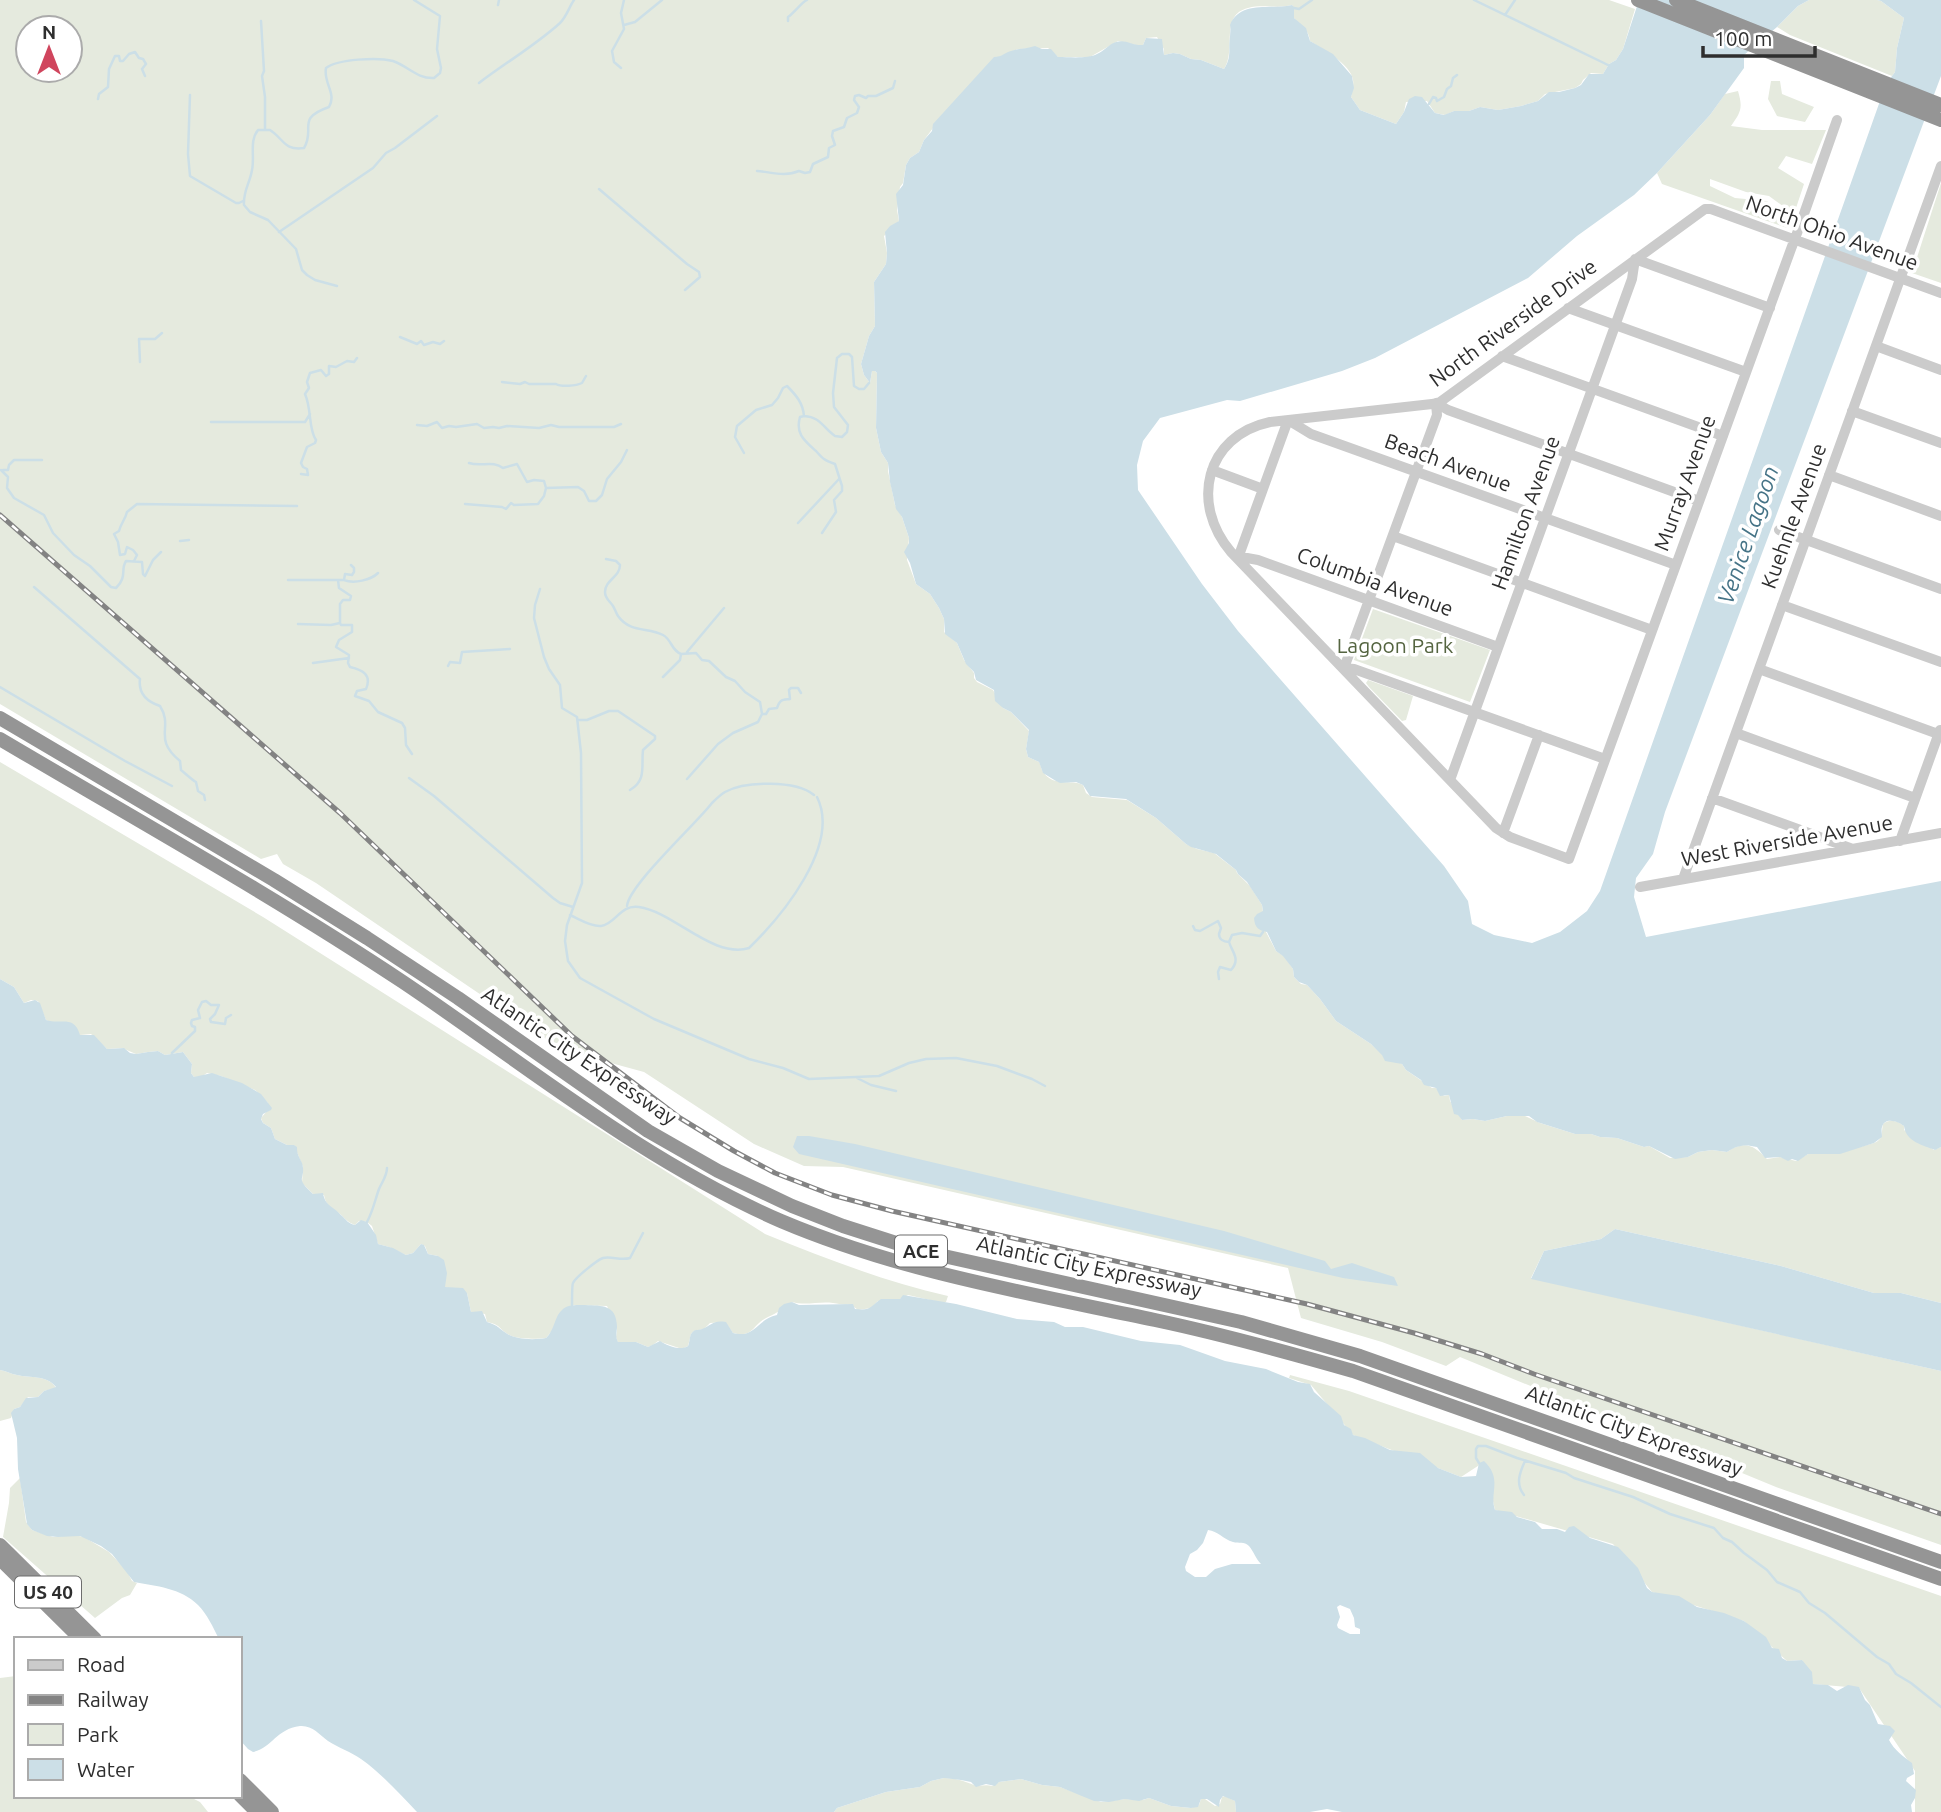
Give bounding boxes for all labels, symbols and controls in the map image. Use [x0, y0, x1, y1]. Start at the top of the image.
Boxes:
north arrow [14, 14, 84, 84]
scale bar [1703, 14, 1815, 58]
text: N [42, 21, 56, 43]
text: 100 m [1714, 26, 1772, 50]
street label: North Ohio Avenue [1743, 190, 1922, 274]
street label: North Riverside Drive [1424, 253, 1601, 391]
street label: Murray Avenue [1648, 412, 1720, 554]
street label: Beach Avenue [1382, 428, 1515, 496]
street label: Hamilton Avenue [1486, 432, 1564, 593]
street label: Kuehnle Avenue [1756, 440, 1830, 592]
water label: Venice Lagoon [1712, 463, 1783, 607]
street label: Columbia Avenue [1294, 542, 1457, 620]
park label: Lagoon Park [1337, 633, 1454, 657]
street label: West Riverside Avenue [1679, 810, 1895, 870]
street label: Atlantic City Expressway [478, 981, 681, 1129]
street label: Atlantic City Expressway [975, 1230, 1204, 1302]
road number: ACE [895, 1236, 947, 1266]
street label: Atlantic City Expressway [1523, 1380, 1746, 1481]
road number: US 40 [15, 1576, 81, 1608]
legend [14, 1637, 242, 1798]
text: Road [77, 1652, 125, 1676]
text: Railway [77, 1687, 149, 1711]
text: Park [77, 1722, 119, 1746]
text: Water [77, 1757, 135, 1781]

